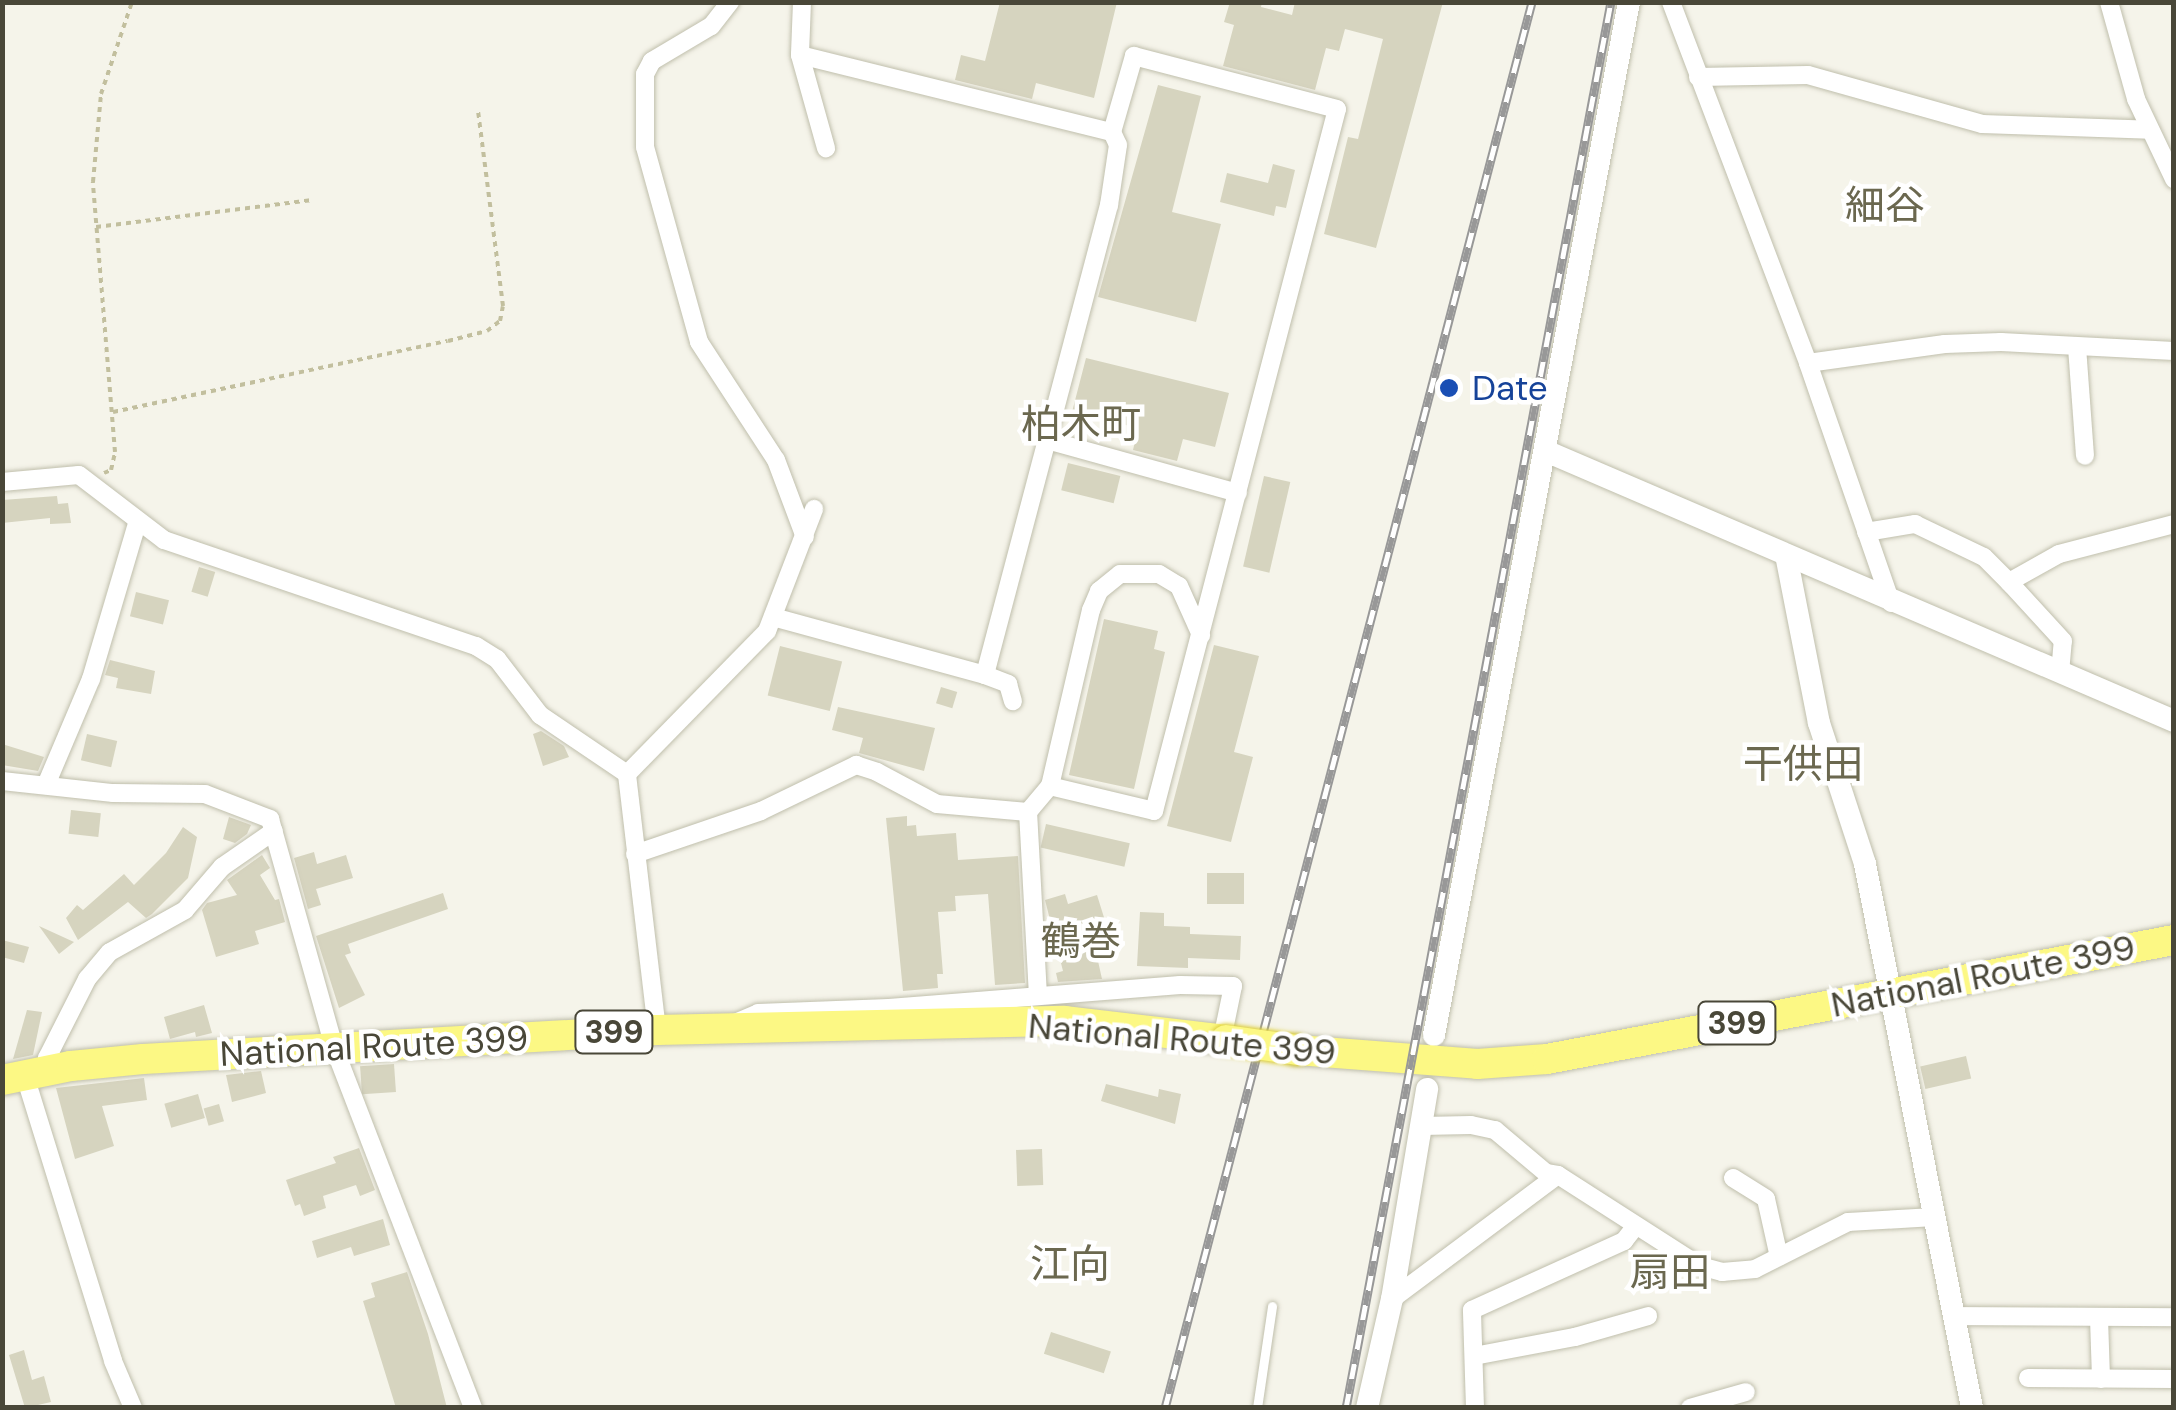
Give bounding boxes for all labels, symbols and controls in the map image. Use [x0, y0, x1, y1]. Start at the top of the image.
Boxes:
district label: 細谷 [1845, 181, 1925, 229]
place label: Date [1472, 367, 1548, 409]
marker: Date [1436, 375, 1462, 401]
district label: 柏木町 [1021, 400, 1141, 448]
district label: 干供田 [1743, 740, 1863, 788]
district label: 鶴巻 [1041, 917, 1121, 965]
street label: National Route 399 [1828, 926, 2138, 1026]
road number: 399 [1697, 996, 1777, 1050]
road number: 399 [574, 1005, 654, 1059]
street label: National Route 399 [1027, 1005, 1337, 1073]
street label: National Route 399 [219, 1017, 529, 1075]
district label: 江向 [1030, 1240, 1110, 1288]
district label: 扇田 [1630, 1248, 1710, 1296]

